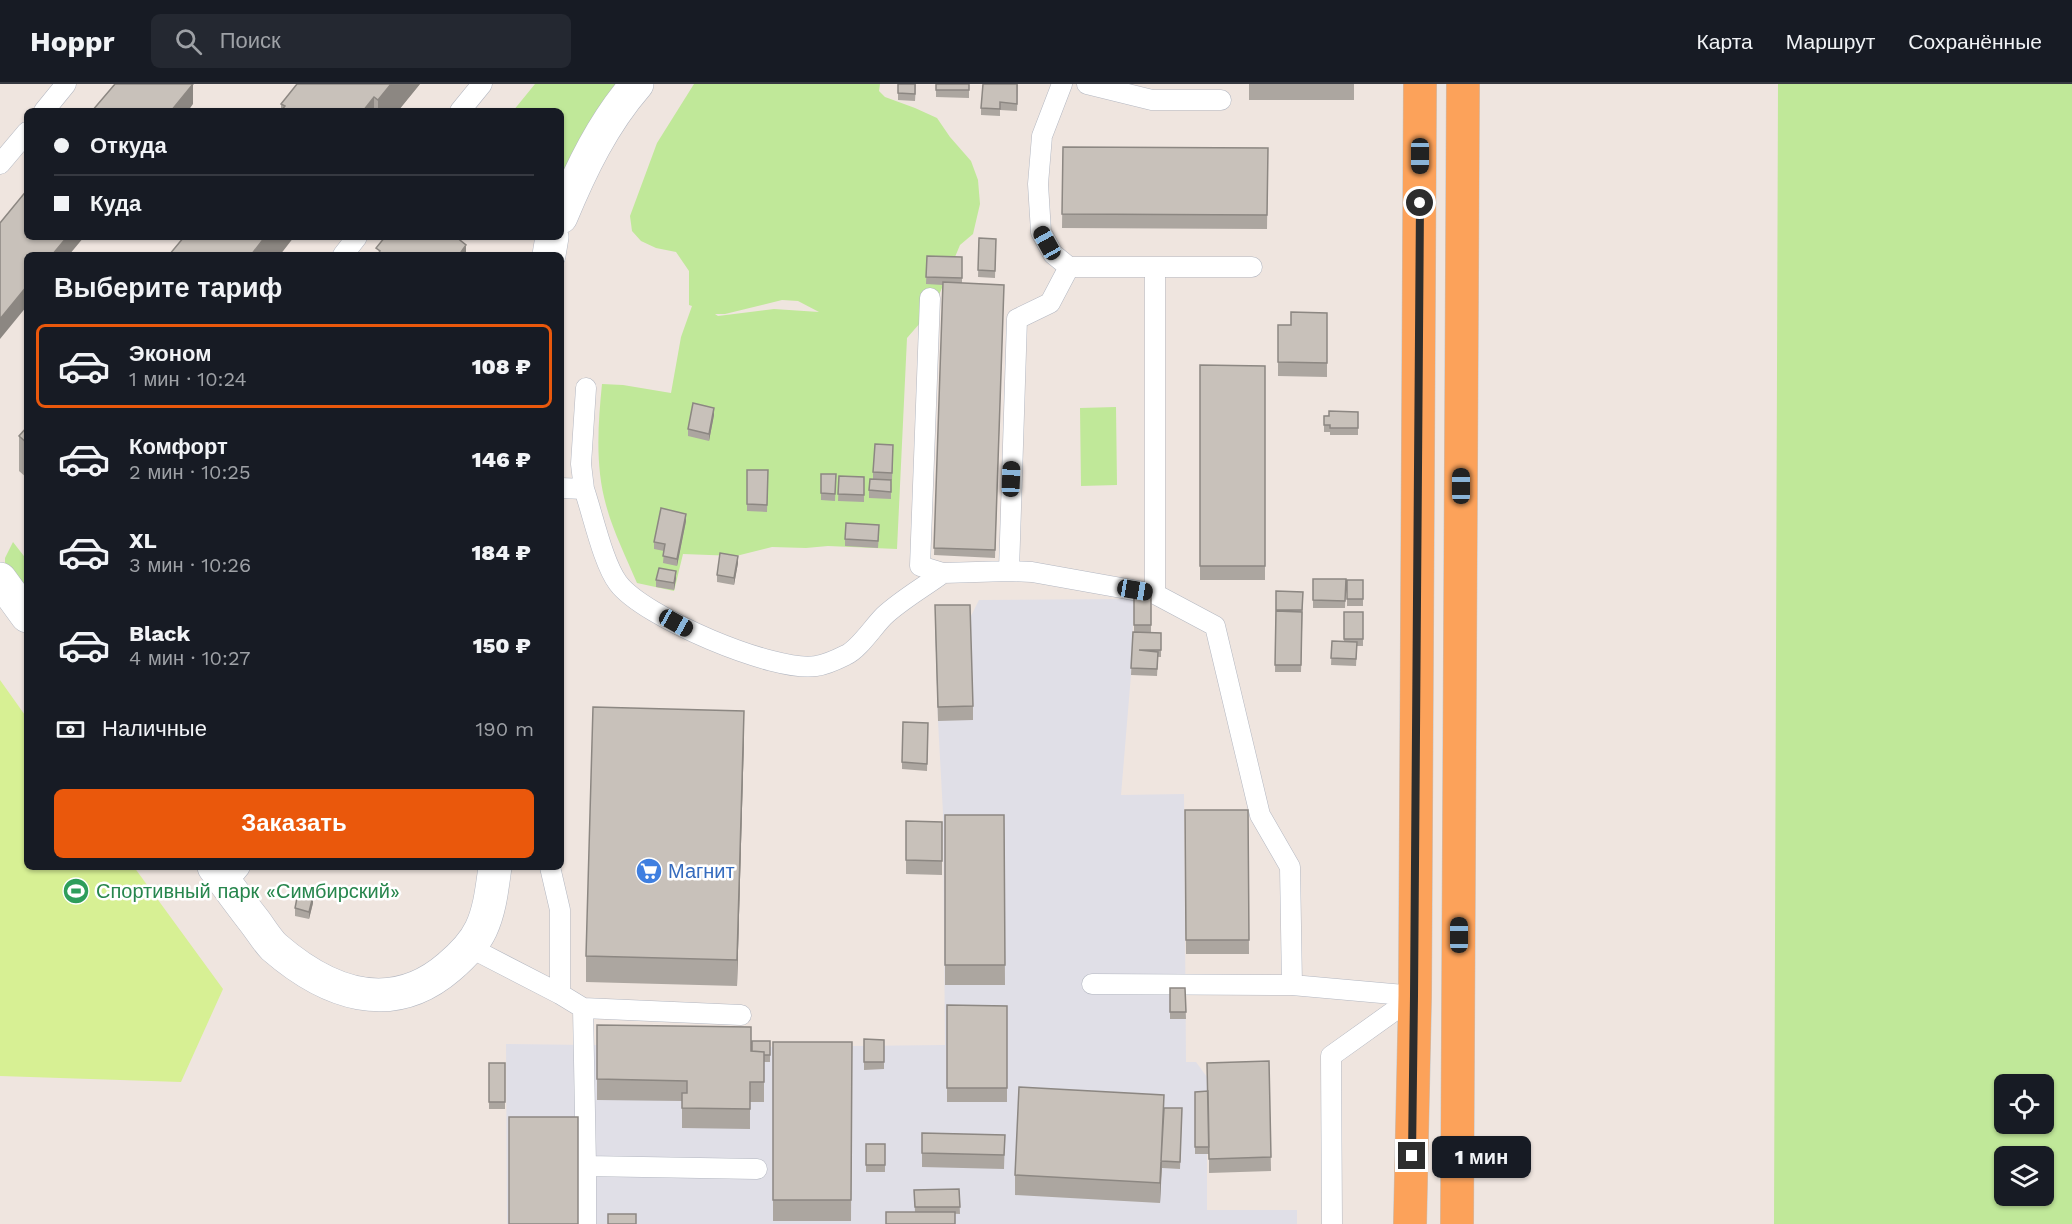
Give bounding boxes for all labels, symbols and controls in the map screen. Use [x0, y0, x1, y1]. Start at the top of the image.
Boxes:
search box [151, 14, 571, 68]
text: Hoppr [30, 25, 115, 58]
icon: search [172, 25, 205, 58]
text: Поиск [220, 28, 281, 53]
text: Карта [1697, 29, 1753, 54]
text: Маршрут [1786, 29, 1875, 54]
text: Сохранённые [1908, 29, 2042, 54]
text: Откуда [90, 133, 167, 158]
car [1411, 138, 1429, 174]
route start [1406, 189, 1433, 216]
text: Куда [90, 191, 141, 216]
car [1030, 223, 1064, 263]
text: Выберите тариф [54, 272, 282, 304]
icon: car [57, 339, 111, 393]
text: Эконом [129, 341, 212, 366]
text: 108 ₽ [472, 354, 531, 379]
text: 1 мин · 10:24 [129, 367, 247, 391]
icon: car [57, 432, 111, 486]
text: Комфорт [129, 434, 228, 459]
text: 146 ₽ [472, 447, 531, 472]
text: 2 мин · 10:25 [129, 460, 251, 484]
car [1001, 461, 1021, 497]
car [1452, 468, 1470, 504]
icon: car [57, 525, 111, 579]
text: XL [129, 528, 157, 553]
text: 184 ₽ [471, 540, 531, 565]
text: 3 мин · 10:26 [129, 553, 251, 577]
car [1116, 578, 1154, 602]
car [656, 606, 696, 640]
icon: car [57, 618, 111, 672]
text: Black [129, 621, 190, 646]
text: 150 ₽ [473, 633, 531, 658]
text: 4 мин · 10:27 [129, 646, 250, 670]
icon: cash [54, 713, 87, 746]
text: Наличные [102, 716, 207, 741]
text: 190 m [476, 717, 534, 741]
button: Заказать [54, 789, 534, 858]
supermarket icon: Магнит [634, 856, 664, 886]
place label: Магнит [668, 859, 735, 883]
sports icon: Спортивный парк «Симбирский» [61, 876, 91, 906]
place label: Спортивный парк «Симбирский» [96, 879, 400, 903]
car [1450, 917, 1468, 953]
map controls [1994, 1074, 2054, 1206]
button: locate [1994, 1074, 2054, 1134]
callout: 1 мин [1433, 1135, 1532, 1177]
route end [1398, 1142, 1425, 1169]
text: 1 мин [1455, 1145, 1508, 1169]
button: layers [1994, 1146, 2054, 1206]

